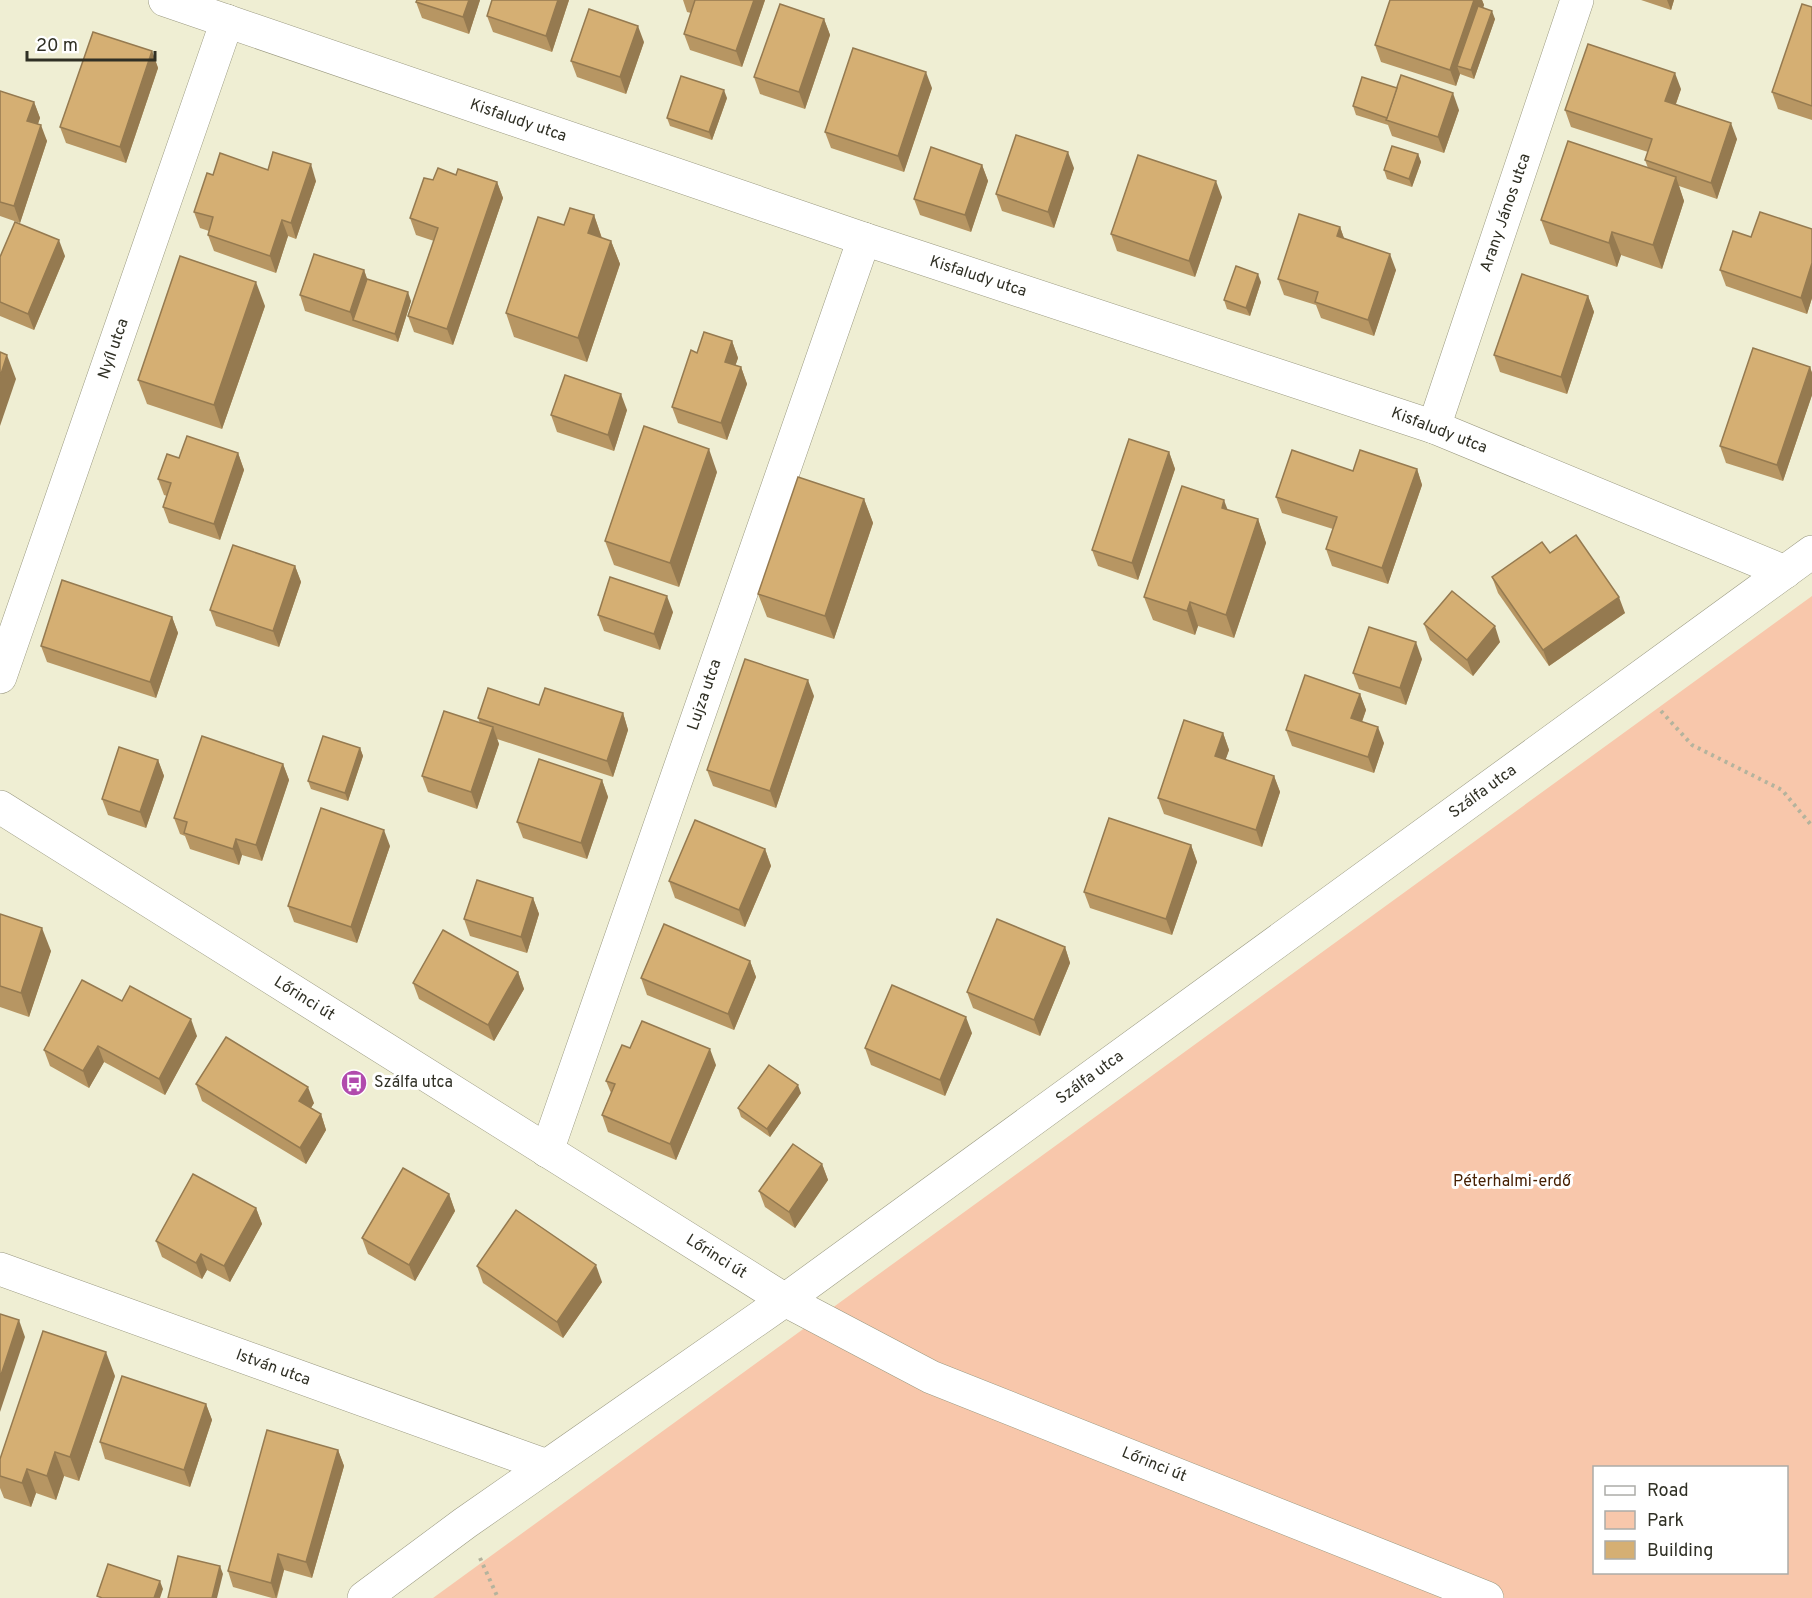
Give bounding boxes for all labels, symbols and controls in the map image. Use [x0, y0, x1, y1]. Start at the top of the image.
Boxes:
scale bar [27, 24, 154, 62]
text: 20 m [36, 35, 78, 58]
street label: Kisfaludy utca [467, 95, 569, 147]
street label: Arany János utca [1476, 151, 1536, 275]
street label: Kisfaludy utca [927, 252, 1029, 302]
street label: Nyíl utca [94, 316, 134, 382]
street label: Kisfaludy utca [1388, 404, 1490, 458]
street label: Lujza utca [684, 657, 726, 733]
street label: Szálfa utca [1445, 761, 1521, 823]
street label: Lőrinci út [270, 972, 338, 1026]
street label: Szálfa utca [1052, 1047, 1128, 1109]
bus stop icon: Szálfa utca [339, 1068, 369, 1098]
place label: Szálfa utca [374, 1073, 453, 1093]
park label: Péterhalmi-erdő [1453, 1172, 1572, 1192]
street label: Lőrinci út [682, 1230, 750, 1284]
street label: István utca [233, 1345, 313, 1391]
street label: Lőrinci út [1119, 1443, 1189, 1487]
legend [1593, 1466, 1788, 1574]
text: Road [1647, 1480, 1689, 1503]
text: Park [1647, 1510, 1684, 1533]
text: Building [1647, 1540, 1713, 1563]

